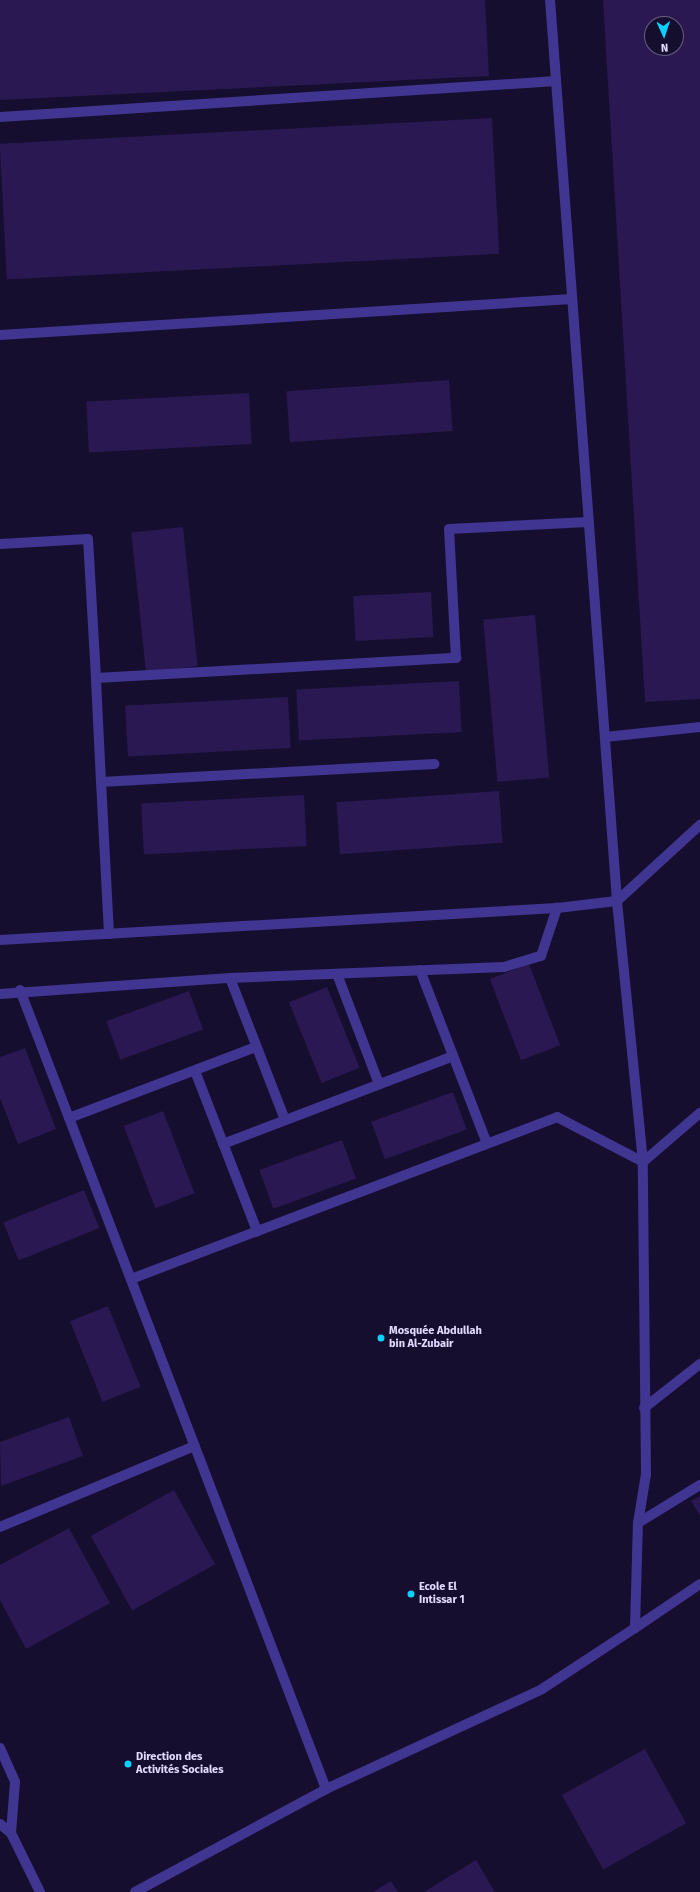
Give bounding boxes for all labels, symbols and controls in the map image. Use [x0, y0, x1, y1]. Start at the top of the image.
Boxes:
north arrow [644, 16, 684, 56]
text: N [661, 41, 669, 54]
place label: Mosquée Abdullah bin Al-Zubair [389, 1325, 482, 1351]
marker: Mosquée Abdullah bin Al-Zubair [376, 1333, 386, 1343]
place label: Ecole El Intissar 1 [419, 1581, 465, 1607]
marker: Ecole El Intissar 1 [406, 1589, 416, 1599]
place label: Direction des Activités Sociales [136, 1751, 223, 1777]
marker: Direction des Activités Sociales [123, 1759, 133, 1769]

